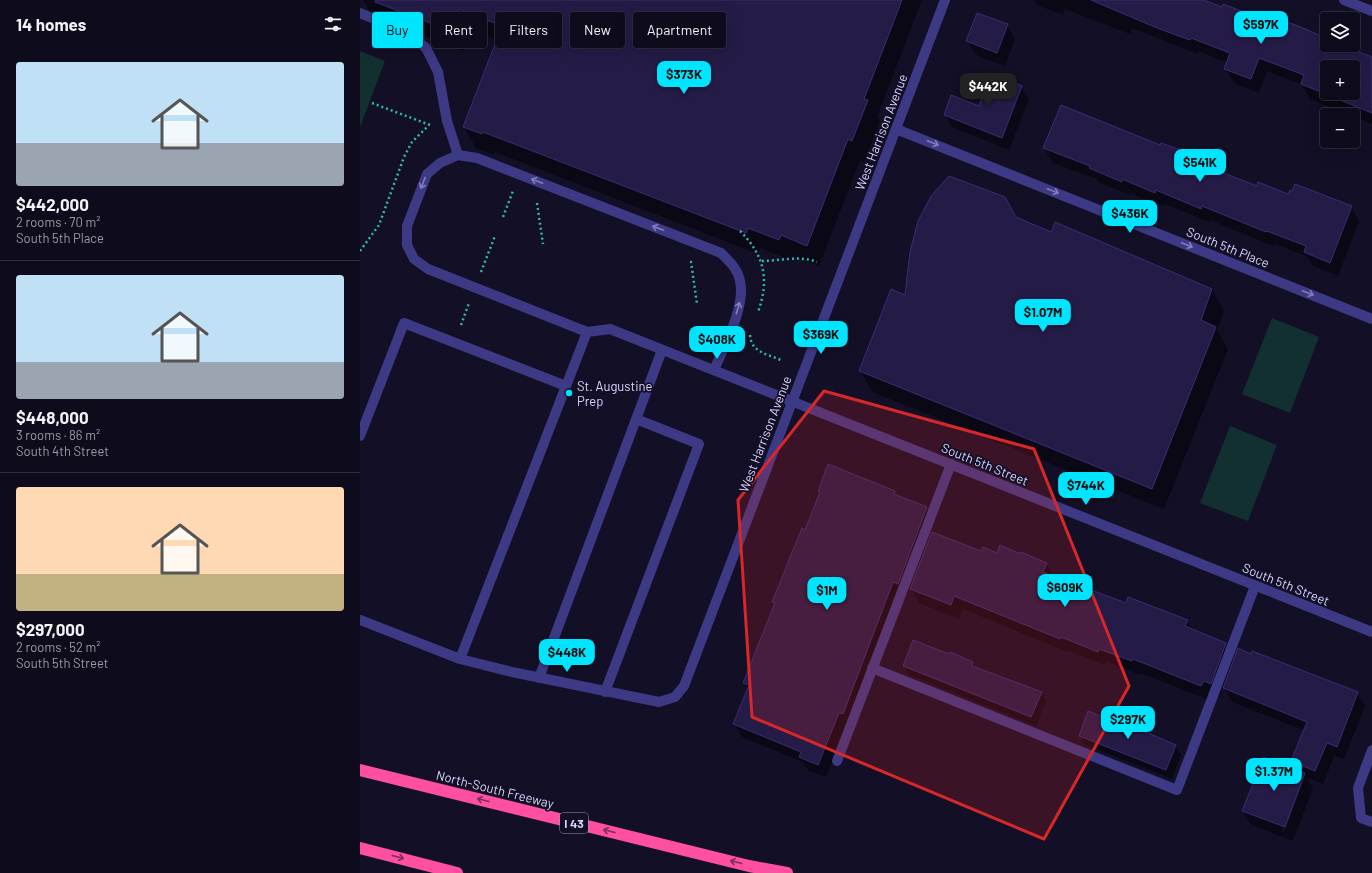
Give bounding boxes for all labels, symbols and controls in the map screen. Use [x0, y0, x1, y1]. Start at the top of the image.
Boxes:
pin: $597K [1233, 11, 1289, 45]
chip: Buy [372, 12, 423, 48]
chip: Rent [431, 12, 487, 48]
chip: Filters [495, 12, 562, 48]
chip: New [570, 12, 625, 48]
chip: Apartment [633, 12, 726, 48]
map controls [1320, 12, 1360, 148]
button: layers [1320, 12, 1360, 52]
icon: filters [322, 13, 344, 35]
text: 14 homes [16, 14, 86, 34]
text: $597K [1243, 16, 1279, 32]
button: + [1320, 60, 1360, 100]
pin: $373K [656, 61, 712, 95]
text: $373K [666, 66, 702, 82]
street label: West Harrison Avenue [851, 71, 911, 192]
pin: $442K [960, 73, 1016, 107]
text: $442K [969, 78, 1007, 94]
icon: home [144, 88, 216, 160]
button: − [1320, 108, 1360, 148]
one-way arrow [926, 140, 938, 148]
pin: $541K [1172, 149, 1228, 183]
text: $541K [1183, 154, 1217, 170]
one-way arrow [419, 177, 427, 189]
one-way arrow [531, 177, 543, 185]
one-way arrow [1047, 188, 1059, 196]
text: $442,000 [16, 194, 89, 214]
pin: $436K [1102, 200, 1158, 234]
text: $436K [1111, 205, 1149, 221]
text: 2 rooms · 70 m² [16, 214, 100, 230]
street label: South 5th Place [1184, 223, 1272, 271]
one-way arrow [652, 224, 664, 232]
text: South 5th Place [16, 230, 104, 246]
one-way arrow [1180, 242, 1192, 249]
one-way arrow [1301, 290, 1313, 298]
pin: $1.07M [1010, 299, 1076, 333]
icon: home [144, 301, 216, 373]
one-way arrow [735, 302, 742, 315]
text: $1.07M [1024, 304, 1062, 320]
pin: $369K [793, 321, 849, 355]
pin: $408K [689, 326, 745, 360]
text: $369K [803, 326, 839, 342]
text: $408K [698, 331, 736, 347]
street label: West Harrison Avenue [735, 373, 795, 494]
place label: St. Augustine Prep [577, 378, 653, 409]
marker: St. Augustine Prep [564, 388, 574, 398]
text: $448,000 [16, 407, 89, 427]
text: 3 rooms · 86 m² [16, 427, 100, 443]
street label: South 5th Street [939, 439, 1031, 489]
text: South 4th Street [16, 443, 109, 459]
pin: $744K [1058, 472, 1114, 506]
text: $744K [1067, 477, 1105, 493]
icon: home [144, 513, 216, 585]
street label: South 5th Street [1240, 559, 1332, 609]
pin: $609K [1037, 574, 1093, 608]
pin: $1M [808, 577, 846, 611]
text: $609K [1047, 579, 1083, 595]
text: $1M [816, 582, 838, 598]
text: $297,000 [16, 619, 85, 639]
text: 2 rooms · 52 m² [16, 639, 101, 655]
pin: $448K [539, 639, 595, 673]
text: $448K [548, 644, 586, 660]
text: South 5th Street [16, 655, 109, 671]
pin: $297K [1100, 706, 1156, 740]
text: $297K [1110, 711, 1146, 727]
pin: $1.37M [1241, 758, 1307, 792]
text: $1.37M [1255, 763, 1293, 779]
street label: North-South Freeway [434, 767, 556, 811]
one-way arrow [477, 796, 490, 804]
road number: I 43 [560, 813, 588, 833]
one-way arrow [603, 827, 616, 835]
one-way arrow [391, 854, 404, 862]
one-way arrow [729, 858, 742, 866]

